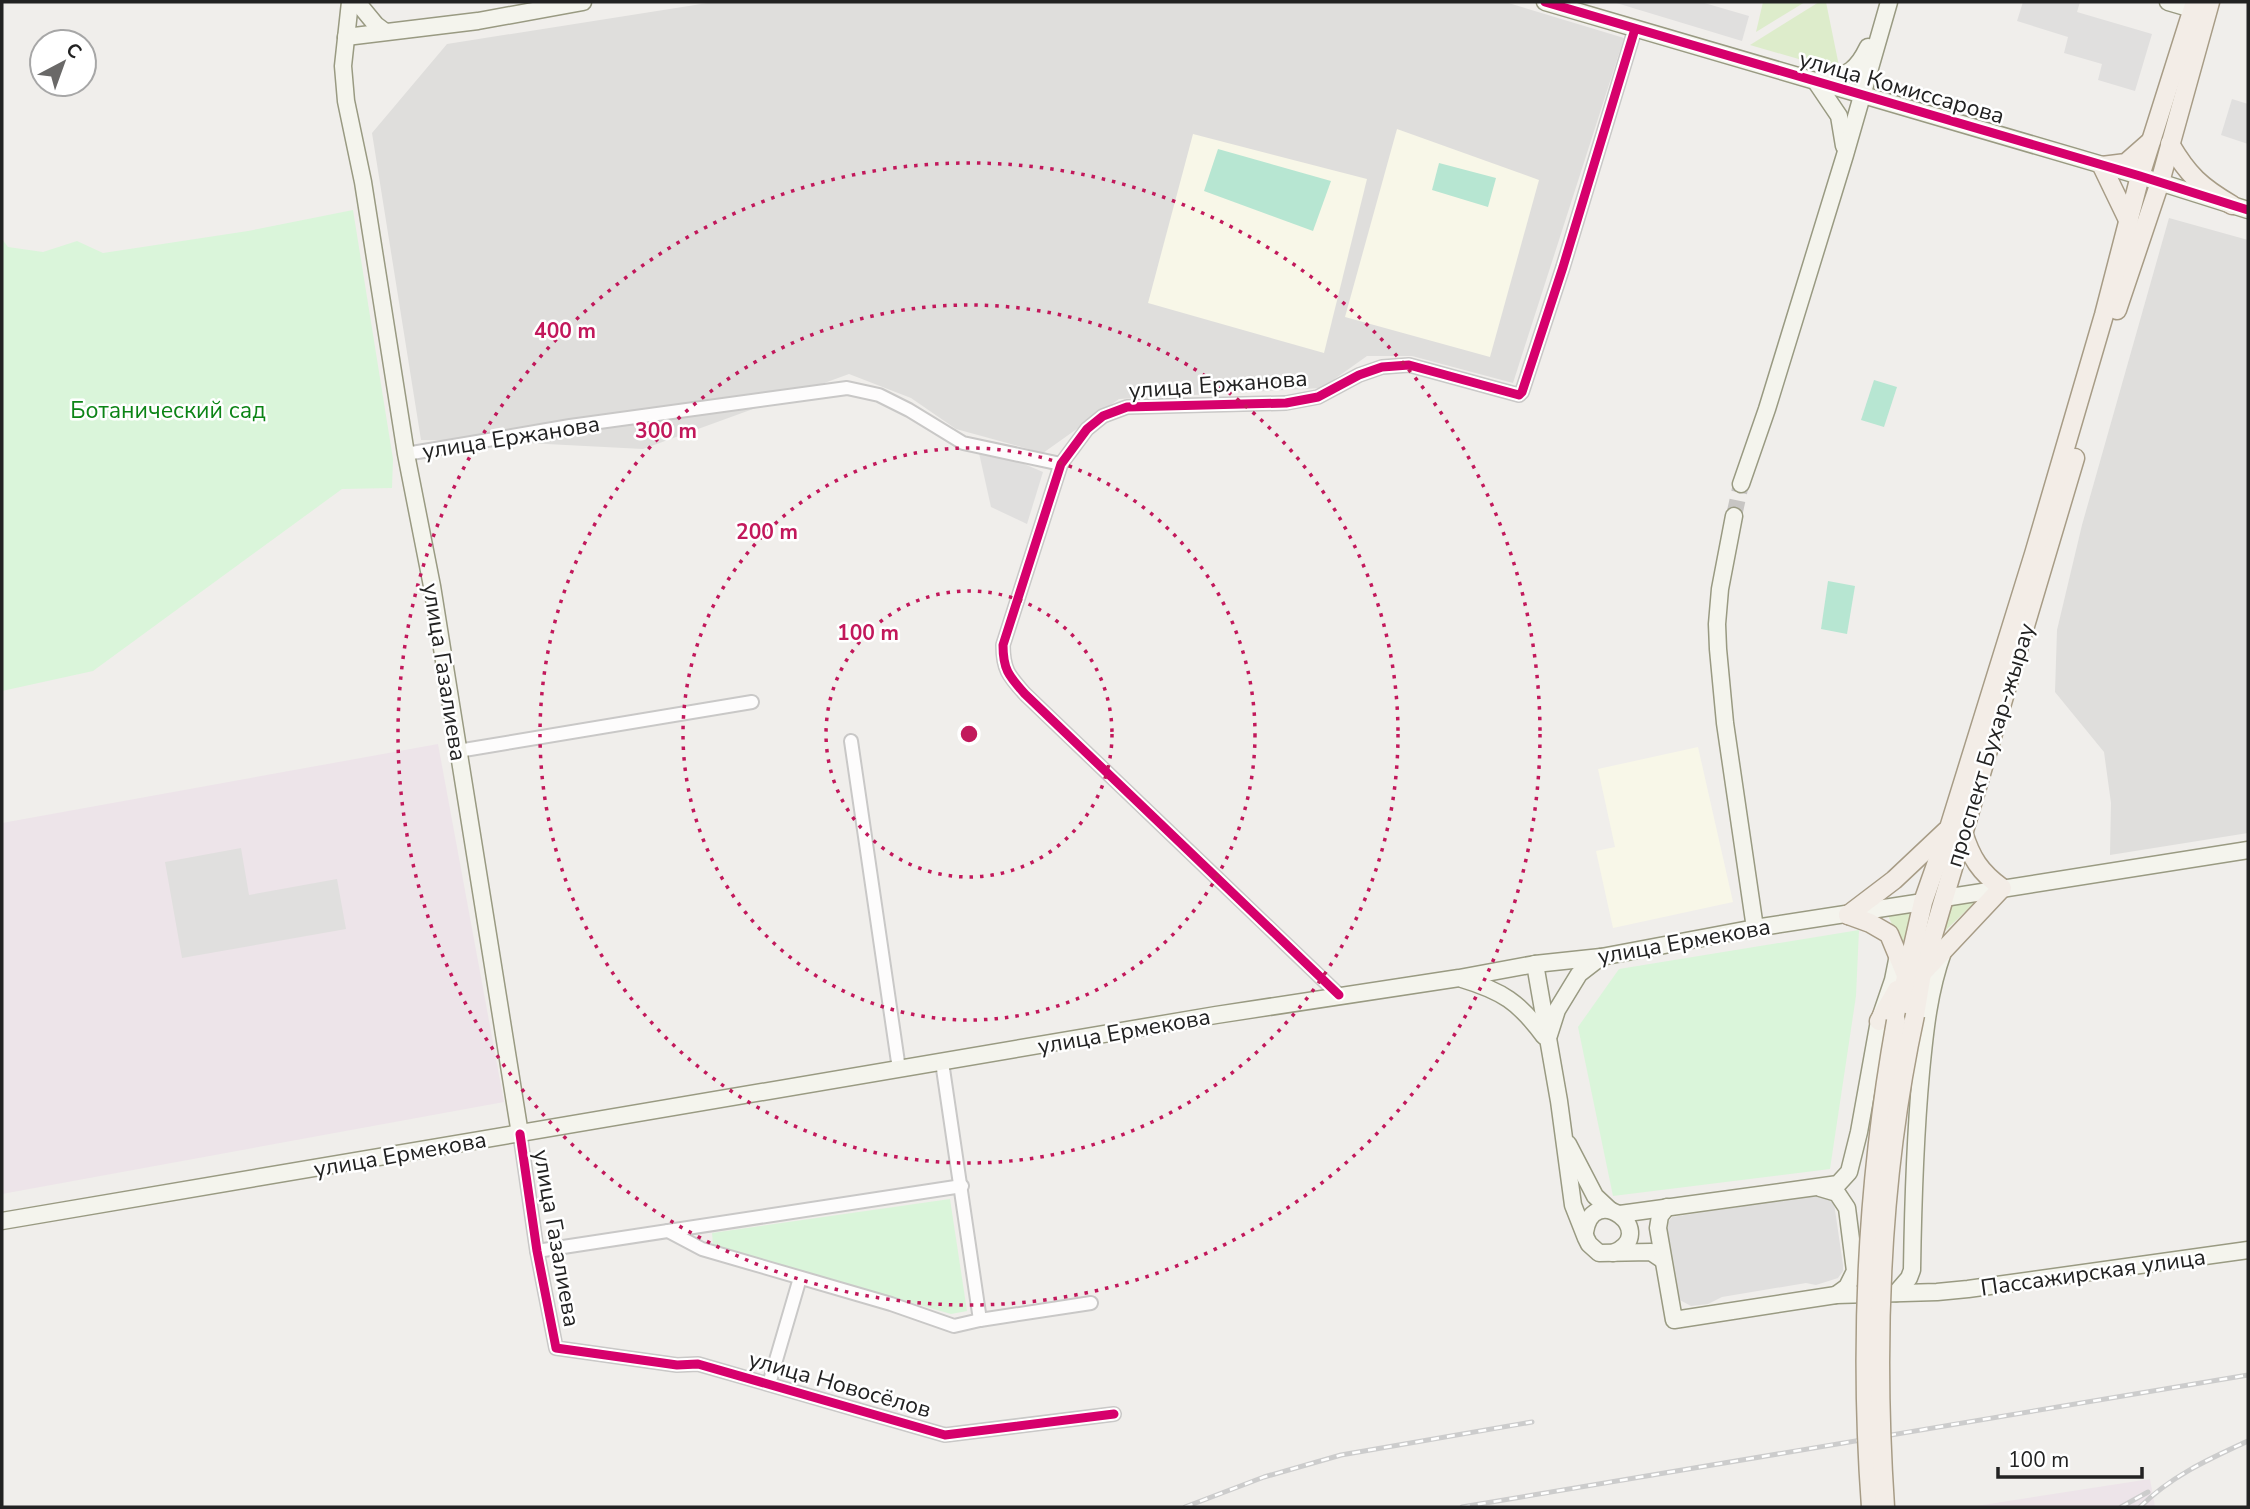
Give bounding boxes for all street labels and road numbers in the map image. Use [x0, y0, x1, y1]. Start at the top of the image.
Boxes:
street label: улица Комиссарова [1796, 43, 2008, 132]
street label: улица Ержанова [1128, 363, 1308, 406]
street label: улица Ержанова [420, 408, 602, 467]
street label: улица Газалиева [415, 581, 474, 763]
street label: проспект Бухар-жырау [1939, 619, 2042, 871]
street label: улица Ермекова [1595, 911, 1773, 972]
street label: улица Ермекова [1035, 1001, 1213, 1062]
street label: улица Ермекова [311, 1124, 489, 1185]
street label: улица Газалиева [526, 1147, 587, 1329]
street label: Пассажирская улица [1979, 1241, 2208, 1304]
street label: улица Новосёлов [745, 1344, 935, 1425]

